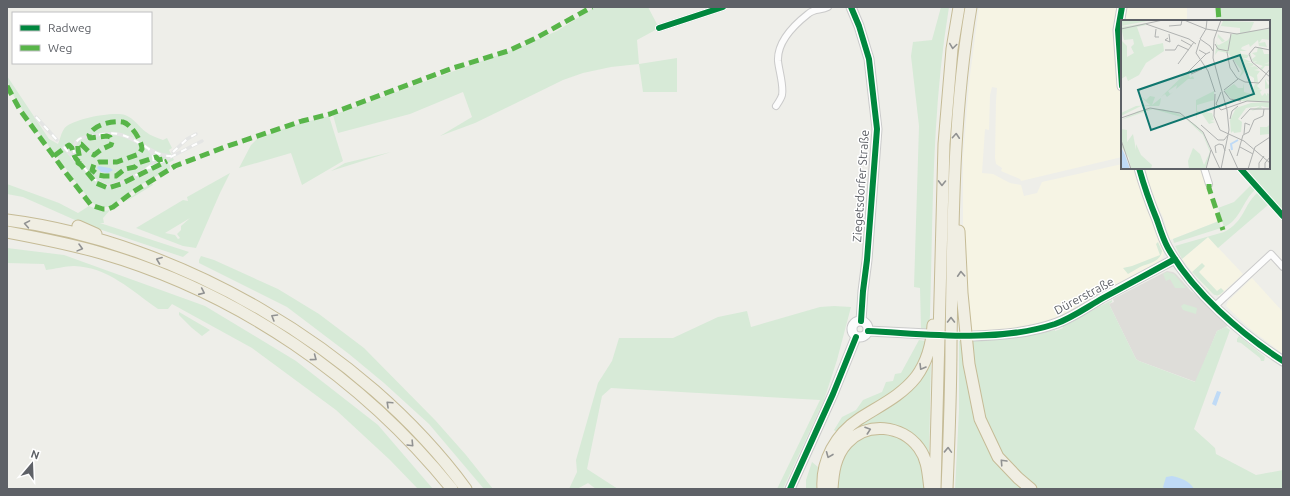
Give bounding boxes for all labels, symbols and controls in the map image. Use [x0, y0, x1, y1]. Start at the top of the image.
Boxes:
legend [12, 12, 152, 64]
inset map [1121, 20, 1270, 169]
text: Radweg [48, 21, 91, 34]
text: Weg [48, 41, 72, 54]
one-way arrow [949, 42, 958, 49]
street label: Ziegetsdorfer Straße [850, 129, 871, 243]
one-way arrow [951, 133, 960, 139]
one-way arrow [938, 180, 947, 186]
one-way arrow [23, 220, 30, 228]
one-way arrow [76, 243, 83, 252]
one-way arrow [155, 257, 162, 265]
one-way arrow [957, 271, 966, 277]
street label: Dürerstraße [1052, 274, 1116, 317]
one-way arrow [198, 287, 206, 295]
one-way arrow [271, 315, 278, 322]
one-way arrow [947, 317, 955, 323]
one-way arrow [310, 353, 317, 361]
one-way arrow [919, 363, 926, 370]
one-way arrow [386, 402, 393, 409]
one-way arrow [864, 427, 871, 435]
one-way arrow [406, 439, 414, 447]
north arrow [12, 444, 52, 484]
one-way arrow [944, 447, 953, 453]
text: N [29, 448, 41, 462]
one-way arrow [825, 451, 833, 458]
one-way arrow [1000, 459, 1008, 467]

